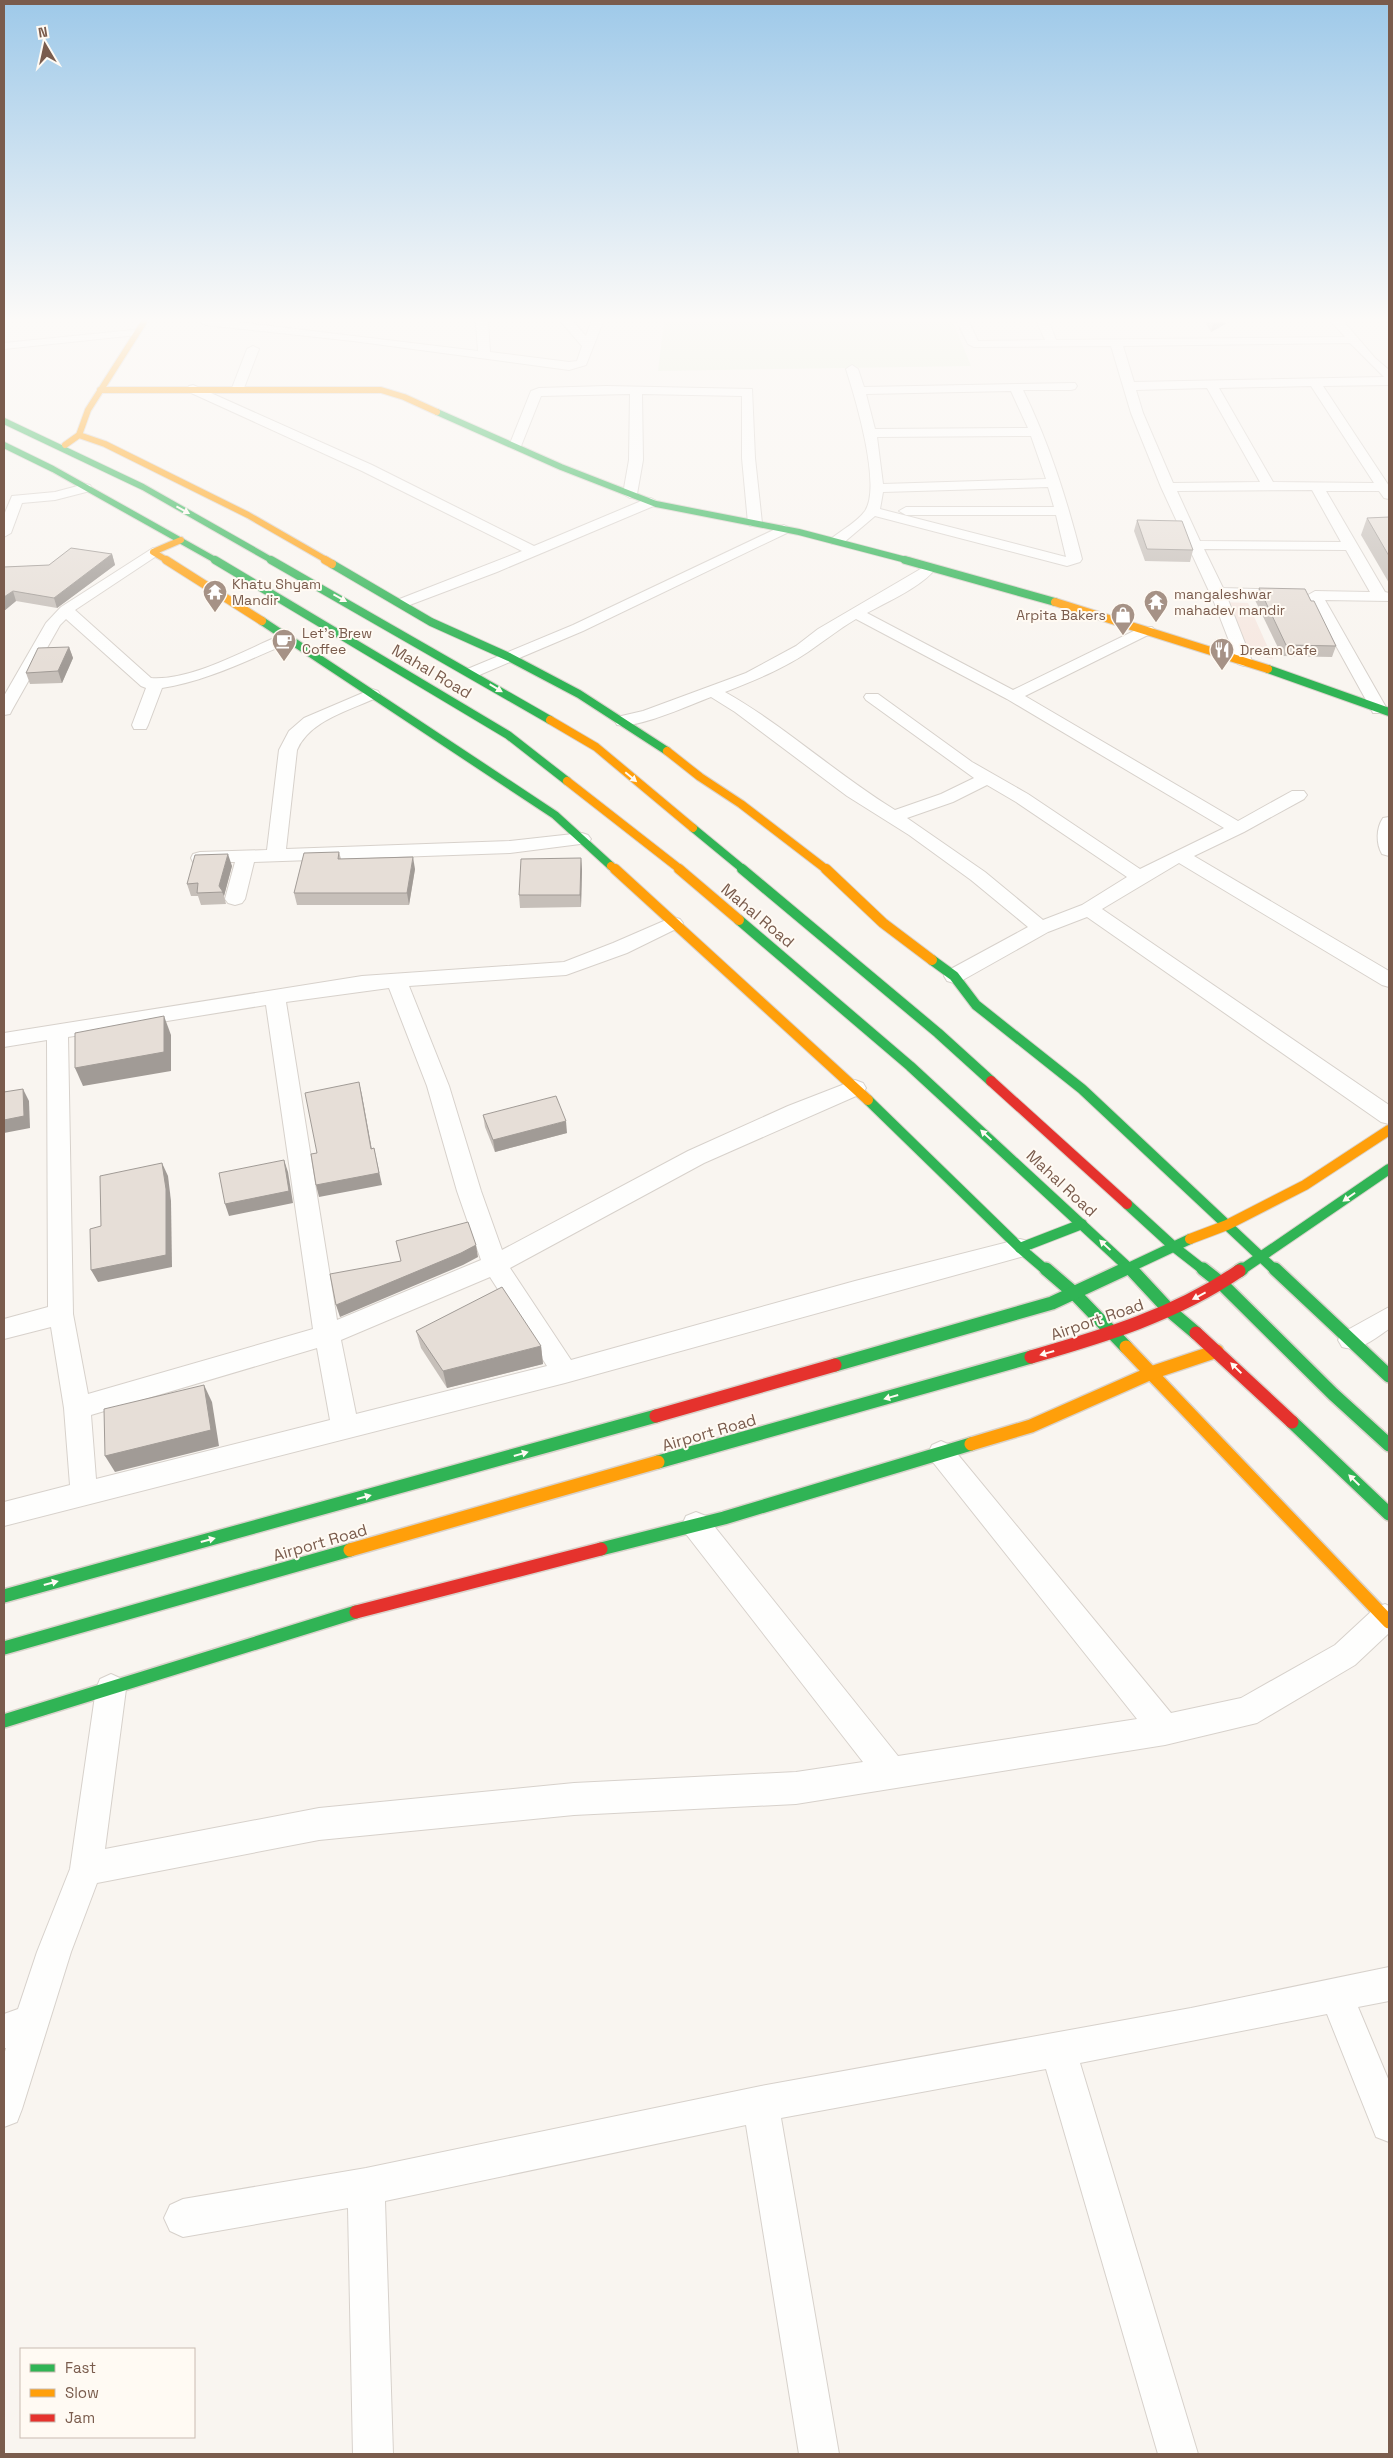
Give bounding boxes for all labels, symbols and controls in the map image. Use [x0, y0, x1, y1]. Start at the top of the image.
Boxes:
north arrow [20, 20, 70, 70]
text: N [37, 23, 49, 42]
one-way arrow [176, 506, 190, 514]
place label: Khatu Shyam Mandir [232, 575, 321, 609]
temple icon: Khatu Shyam Mandir [202, 579, 228, 613]
place label: mangaleshwar mahadev mandir [1174, 585, 1285, 619]
temple icon: mangaleshwar mahadev mandir [1143, 589, 1169, 623]
one-way arrow [333, 594, 346, 603]
shop icon: Arpita Bakers [1110, 602, 1136, 636]
place label: Arpita Bakers [1016, 606, 1106, 624]
place label: Let's Brew Coffee [302, 624, 372, 658]
cafe icon: Let's Brew Coffee [271, 628, 297, 662]
restaurant icon: Dream Cafe [1209, 637, 1235, 671]
street label: Mahal Road [388, 639, 475, 703]
place label: Dream Cafe [1240, 641, 1317, 659]
one-way arrow [489, 683, 502, 692]
one-way arrow [625, 771, 637, 783]
street label: Mahal Road [717, 879, 799, 952]
one-way arrow [980, 1129, 992, 1141]
street label: Mahal Road [1022, 1145, 1101, 1222]
one-way arrow [1342, 1192, 1356, 1202]
one-way arrow [1099, 1239, 1111, 1251]
one-way arrow [1192, 1292, 1206, 1300]
street label: Airport Road [1048, 1294, 1146, 1345]
one-way arrow [1040, 1349, 1055, 1357]
one-way arrow [1230, 1362, 1242, 1374]
one-way arrow [884, 1393, 899, 1401]
street label: Airport Road [660, 1409, 759, 1456]
one-way arrow [513, 1449, 528, 1457]
one-way arrow [1348, 1474, 1360, 1486]
one-way arrow [357, 1493, 372, 1501]
street label: Airport Road [271, 1519, 370, 1566]
one-way arrow [200, 1536, 215, 1544]
one-way arrow [43, 1579, 58, 1587]
legend [20, 2348, 195, 2438]
text: Fast [65, 2358, 96, 2377]
text: Slow [65, 2383, 99, 2402]
text: Jam [65, 2408, 95, 2427]

